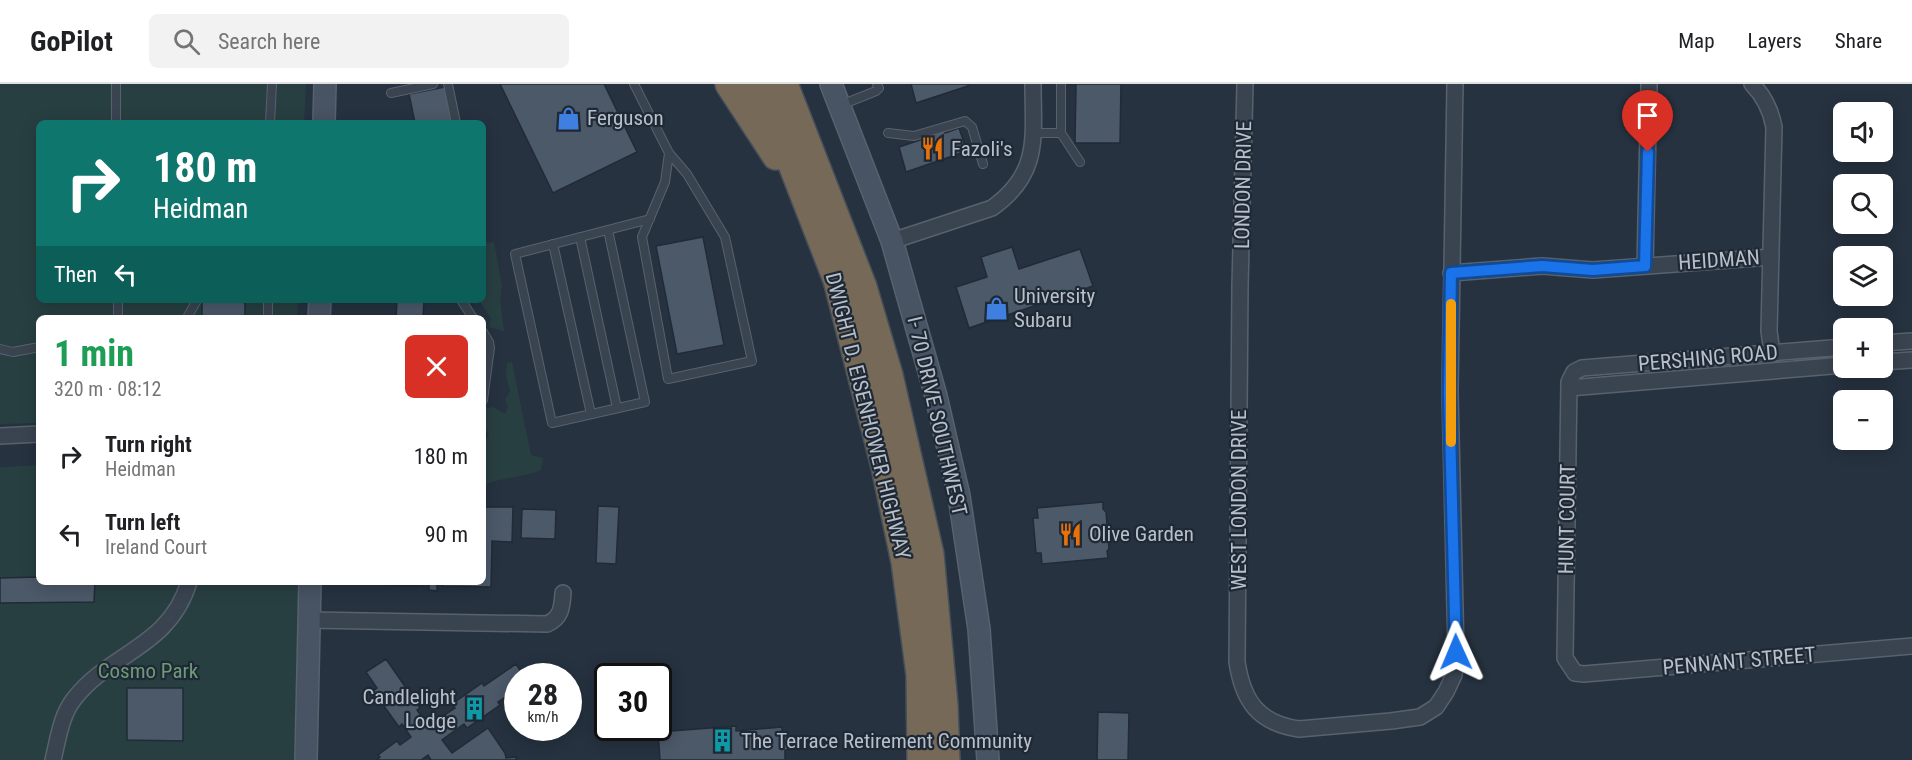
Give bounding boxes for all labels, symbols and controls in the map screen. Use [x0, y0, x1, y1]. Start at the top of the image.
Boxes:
search box [149, 14, 569, 68]
text: GoPilot [30, 25, 113, 58]
icon: search [170, 25, 203, 58]
text: Search here [218, 29, 320, 54]
text: Map [1678, 29, 1715, 53]
text: Layers [1748, 29, 1802, 53]
text: Share [1835, 29, 1882, 53]
pin [1622, 90, 1673, 152]
icon: arrive [1631, 99, 1664, 132]
map controls [1833, 102, 1893, 450]
button: sound [1833, 102, 1893, 162]
shop icon: Ferguson [556, 105, 582, 131]
place label: Ferguson [587, 106, 664, 130]
street label: LONDON DRIVE [1230, 121, 1256, 249]
restaurant icon: Fazoli's [920, 136, 946, 162]
place label: Fazoli's [951, 137, 1012, 161]
text: 180 m [153, 143, 258, 192]
icon: right [54, 144, 132, 222]
button: search [1833, 174, 1893, 234]
text: Heidman [153, 193, 248, 225]
street label: HEIDMAN [1677, 245, 1761, 275]
button: layers [1833, 246, 1893, 306]
icon: left [109, 258, 142, 291]
text: Then [54, 262, 97, 287]
street label: DWIGHT D. EISENHOWER HIGHWAY [821, 270, 915, 562]
place label: University Subaru [1014, 284, 1095, 332]
shop icon: University Subaru [983, 295, 1009, 321]
street label: I- 70 DRIVE SOUTHWEST [902, 314, 972, 518]
button: + [1833, 318, 1893, 378]
text: 1 min [54, 333, 134, 375]
button: close [405, 335, 468, 398]
street label: PERSHING ROAD [1637, 340, 1779, 376]
text: 320 m · 08:12 [54, 377, 161, 401]
button: − [1833, 390, 1893, 450]
street label: WEST LONDON DRIVE [1227, 410, 1251, 590]
text: Turn right [105, 432, 192, 457]
icon: right [54, 440, 87, 473]
text: 180 m [414, 444, 468, 469]
text: Heidman [105, 457, 176, 481]
street label: HUNT COURT [1554, 464, 1580, 574]
text: Turn left [105, 510, 180, 535]
icon: left [54, 518, 87, 551]
restaurant icon: Olive Garden [1058, 521, 1084, 547]
text: 90 m [425, 522, 468, 547]
place label: Olive Garden [1089, 522, 1194, 546]
text: Ireland Court [105, 535, 207, 559]
position arrow [1424, 620, 1488, 684]
street label: PENNANT STREET [1662, 642, 1817, 680]
park label: Cosmo Park [98, 659, 199, 683]
speed limit sign: 30 [594, 663, 672, 741]
text: 28 [528, 677, 558, 712]
place label: Candlelight Lodge [362, 685, 456, 733]
building icon: Candlelight Lodge [461, 696, 487, 722]
text: km/h [528, 708, 558, 726]
building icon: The Terrace Retirement Community [710, 728, 736, 754]
place label: The Terrace Retirement Community [741, 729, 1032, 753]

